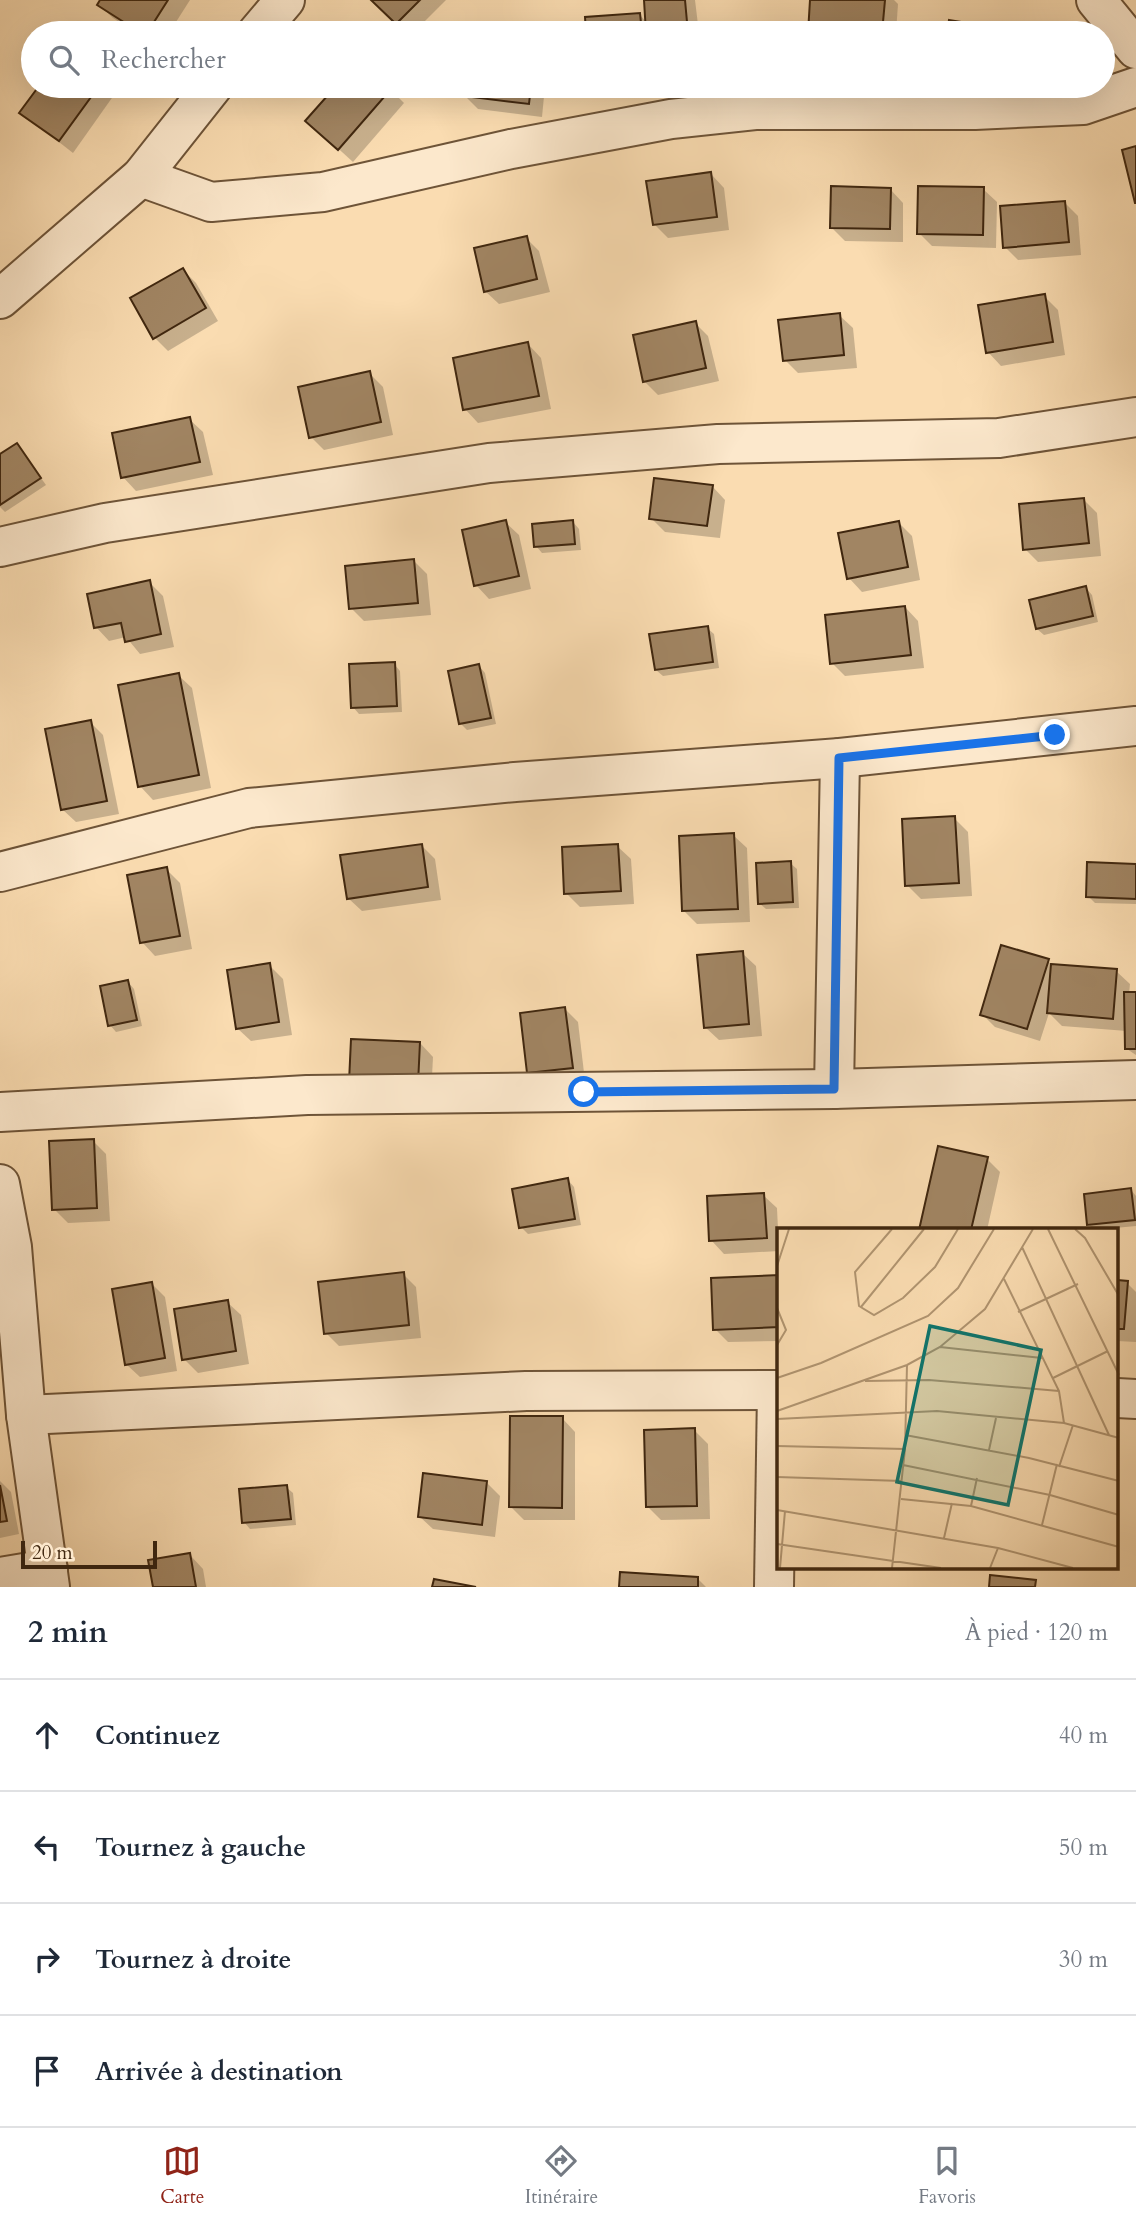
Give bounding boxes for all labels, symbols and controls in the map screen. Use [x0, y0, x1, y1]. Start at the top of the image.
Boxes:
search box [21, 21, 1115, 98]
icon: search [45, 41, 83, 79]
text: Rechercher [101, 42, 226, 77]
route end [1039, 719, 1070, 750]
route start [568, 1076, 599, 1107]
inset map [777, 1228, 1118, 1570]
scale bar [21, 1538, 158, 1570]
text: 20 m [32, 1540, 73, 1566]
text: 2 min [28, 1612, 108, 1653]
text: À pied · 120 m [965, 1617, 1108, 1648]
icon: ahead [28, 1716, 66, 1754]
text: Continuez [95, 1718, 220, 1753]
text: 40 m [1059, 1720, 1108, 1751]
icon: left [28, 1828, 66, 1866]
text: Tournez à gauche [95, 1830, 306, 1865]
text: 50 m [1059, 1832, 1108, 1863]
icon: right [28, 1940, 66, 1978]
text: Tournez à droite [95, 1942, 291, 1977]
text: 30 m [1059, 1944, 1108, 1975]
icon: arrive [28, 2052, 66, 2090]
text: Arrivée à destination [95, 2054, 343, 2089]
tab: Carte [160, 2142, 204, 2210]
tab: Itinéraire [525, 2142, 598, 2210]
tab: Favoris [918, 2142, 976, 2210]

